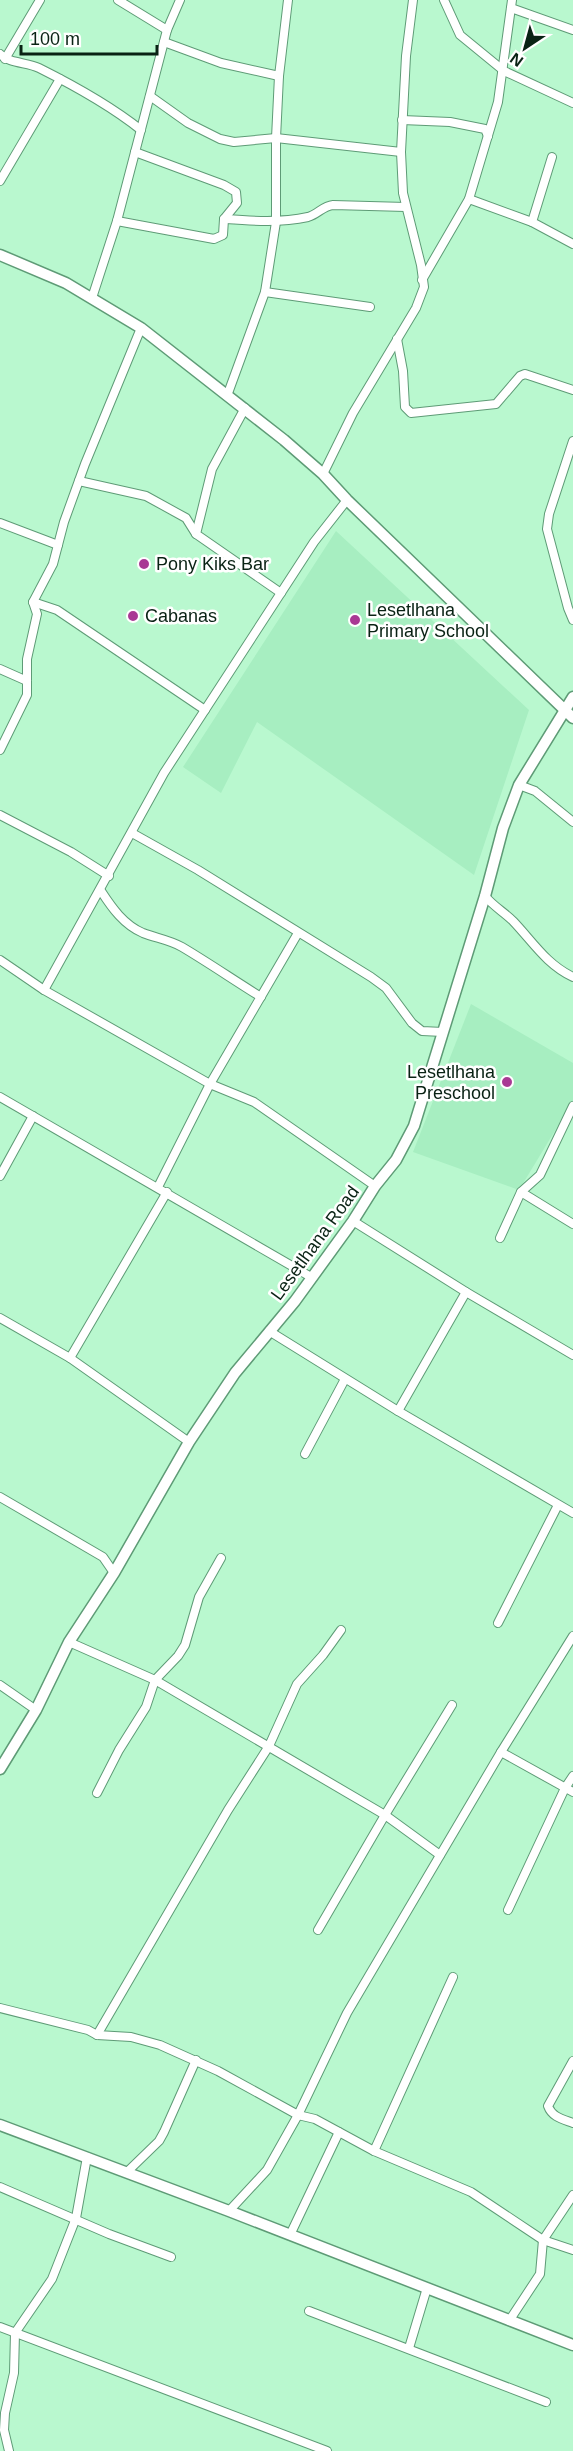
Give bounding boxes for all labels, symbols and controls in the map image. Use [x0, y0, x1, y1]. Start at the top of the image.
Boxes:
scale bar [21, 18, 158, 56]
north arrow [495, 18, 555, 78]
text: 100 m [30, 29, 80, 49]
text: N [507, 49, 526, 70]
place label: Pony Kiks Bar [156, 554, 269, 574]
marker: Pony Kiks Bar [137, 557, 151, 571]
place label: Lesetlhana Primary School [367, 600, 489, 641]
place label: Cabanas [145, 606, 217, 626]
marker: Cabanas [126, 609, 140, 623]
marker: Lesetlhana Primary School [348, 613, 362, 627]
place label: Lesetlhana Preschool [407, 1062, 496, 1103]
marker: Lesetlhana Preschool [500, 1075, 514, 1089]
street label: Lesetlhana Road [267, 1182, 363, 1304]

